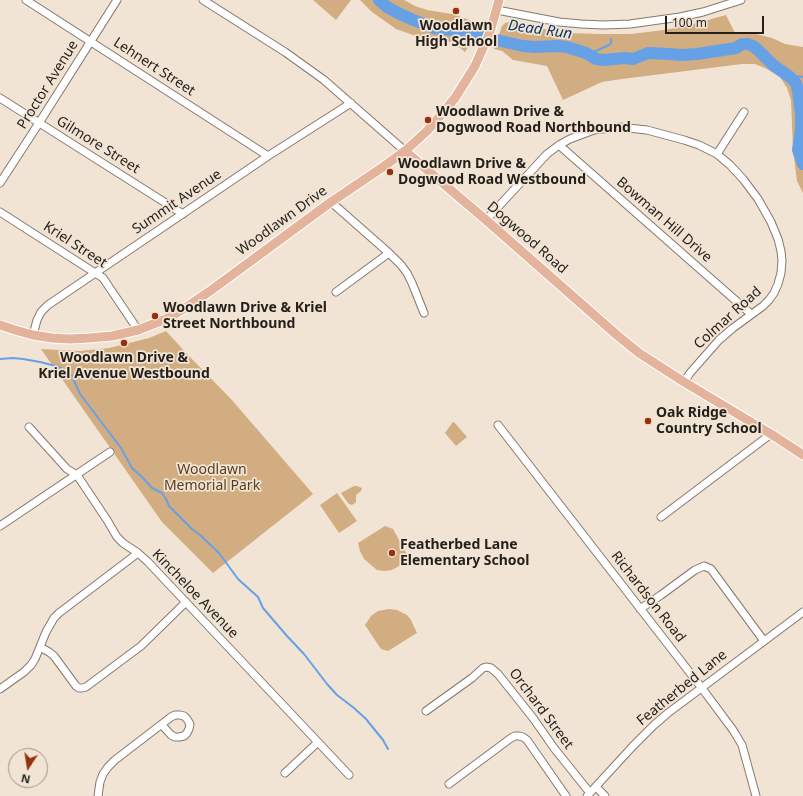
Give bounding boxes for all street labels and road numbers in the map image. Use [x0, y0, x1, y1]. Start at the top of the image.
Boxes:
street label: Lehnert Street [110, 34, 198, 100]
street label: Proctor Avenue [14, 38, 82, 132]
street label: Gilmore Street [53, 113, 143, 177]
street label: Summit Avenue [129, 166, 225, 238]
street label: Bowman Hill Drive [613, 174, 715, 266]
street label: Woodlawn Drive [234, 183, 330, 259]
street label: Dogwood Road [483, 198, 571, 278]
street label: Kriel Street [40, 218, 110, 272]
street label: Colmar Road [691, 283, 765, 353]
street label: Kincheloe Avenue [148, 546, 242, 642]
street label: Richardson Road [607, 548, 689, 646]
street label: Featherbed Lane [634, 647, 730, 729]
street label: Orchard Street [505, 665, 577, 753]

